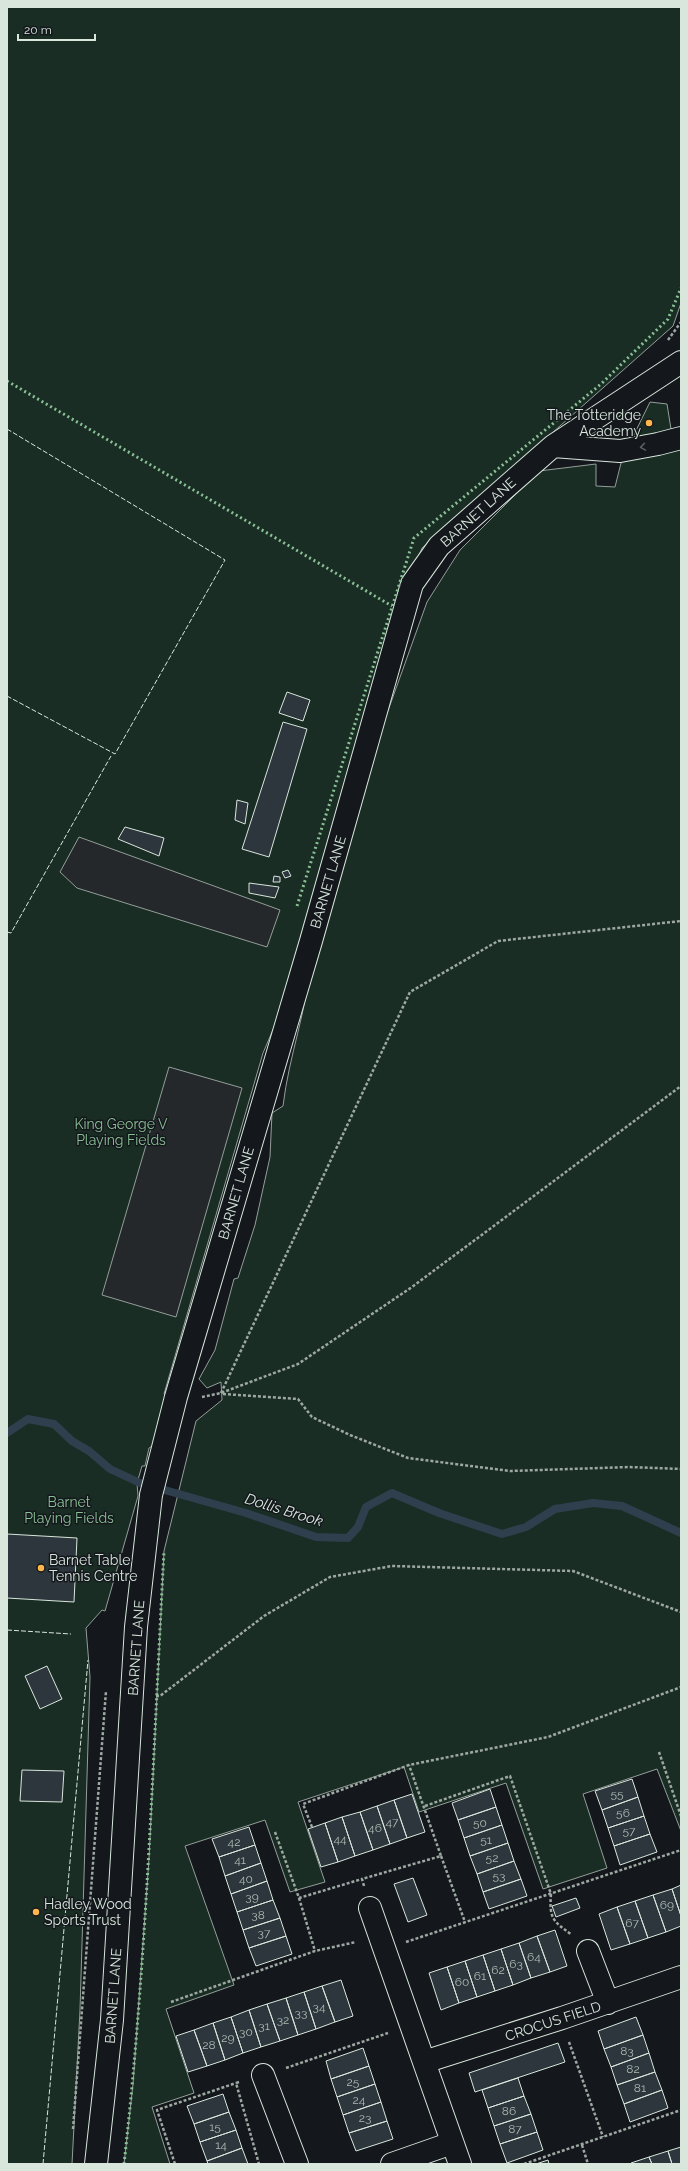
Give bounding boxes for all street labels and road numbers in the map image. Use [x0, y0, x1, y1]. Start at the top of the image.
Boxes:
street label: BARNET LANE [437, 474, 519, 550]
street label: BARNET LANE [307, 834, 349, 930]
street label: BARNET LANE [215, 1145, 257, 1241]
street label: BARNET LANE [125, 1600, 147, 1696]
street label: BARNET LANE [102, 1948, 124, 2044]
street label: CROCUS FIELD [503, 1998, 603, 2044]

